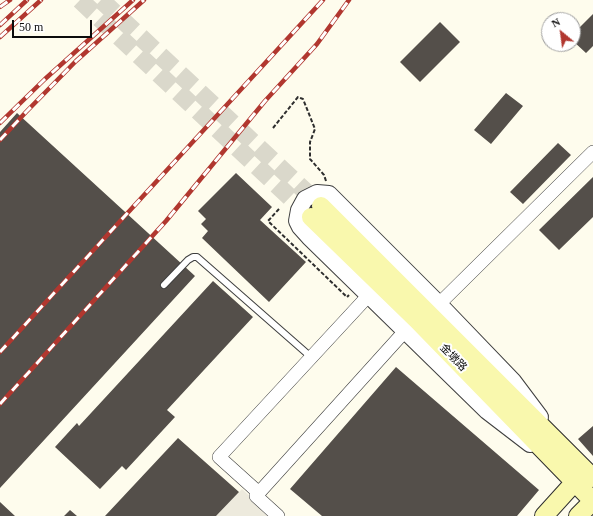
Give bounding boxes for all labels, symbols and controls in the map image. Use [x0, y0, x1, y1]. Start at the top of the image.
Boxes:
scale bar [14, 12, 94, 38]
north arrow [541, 12, 581, 52]
text: N [549, 15, 562, 30]
text: 50 m [19, 20, 43, 34]
street label: 金墩路 [438, 341, 470, 373]

